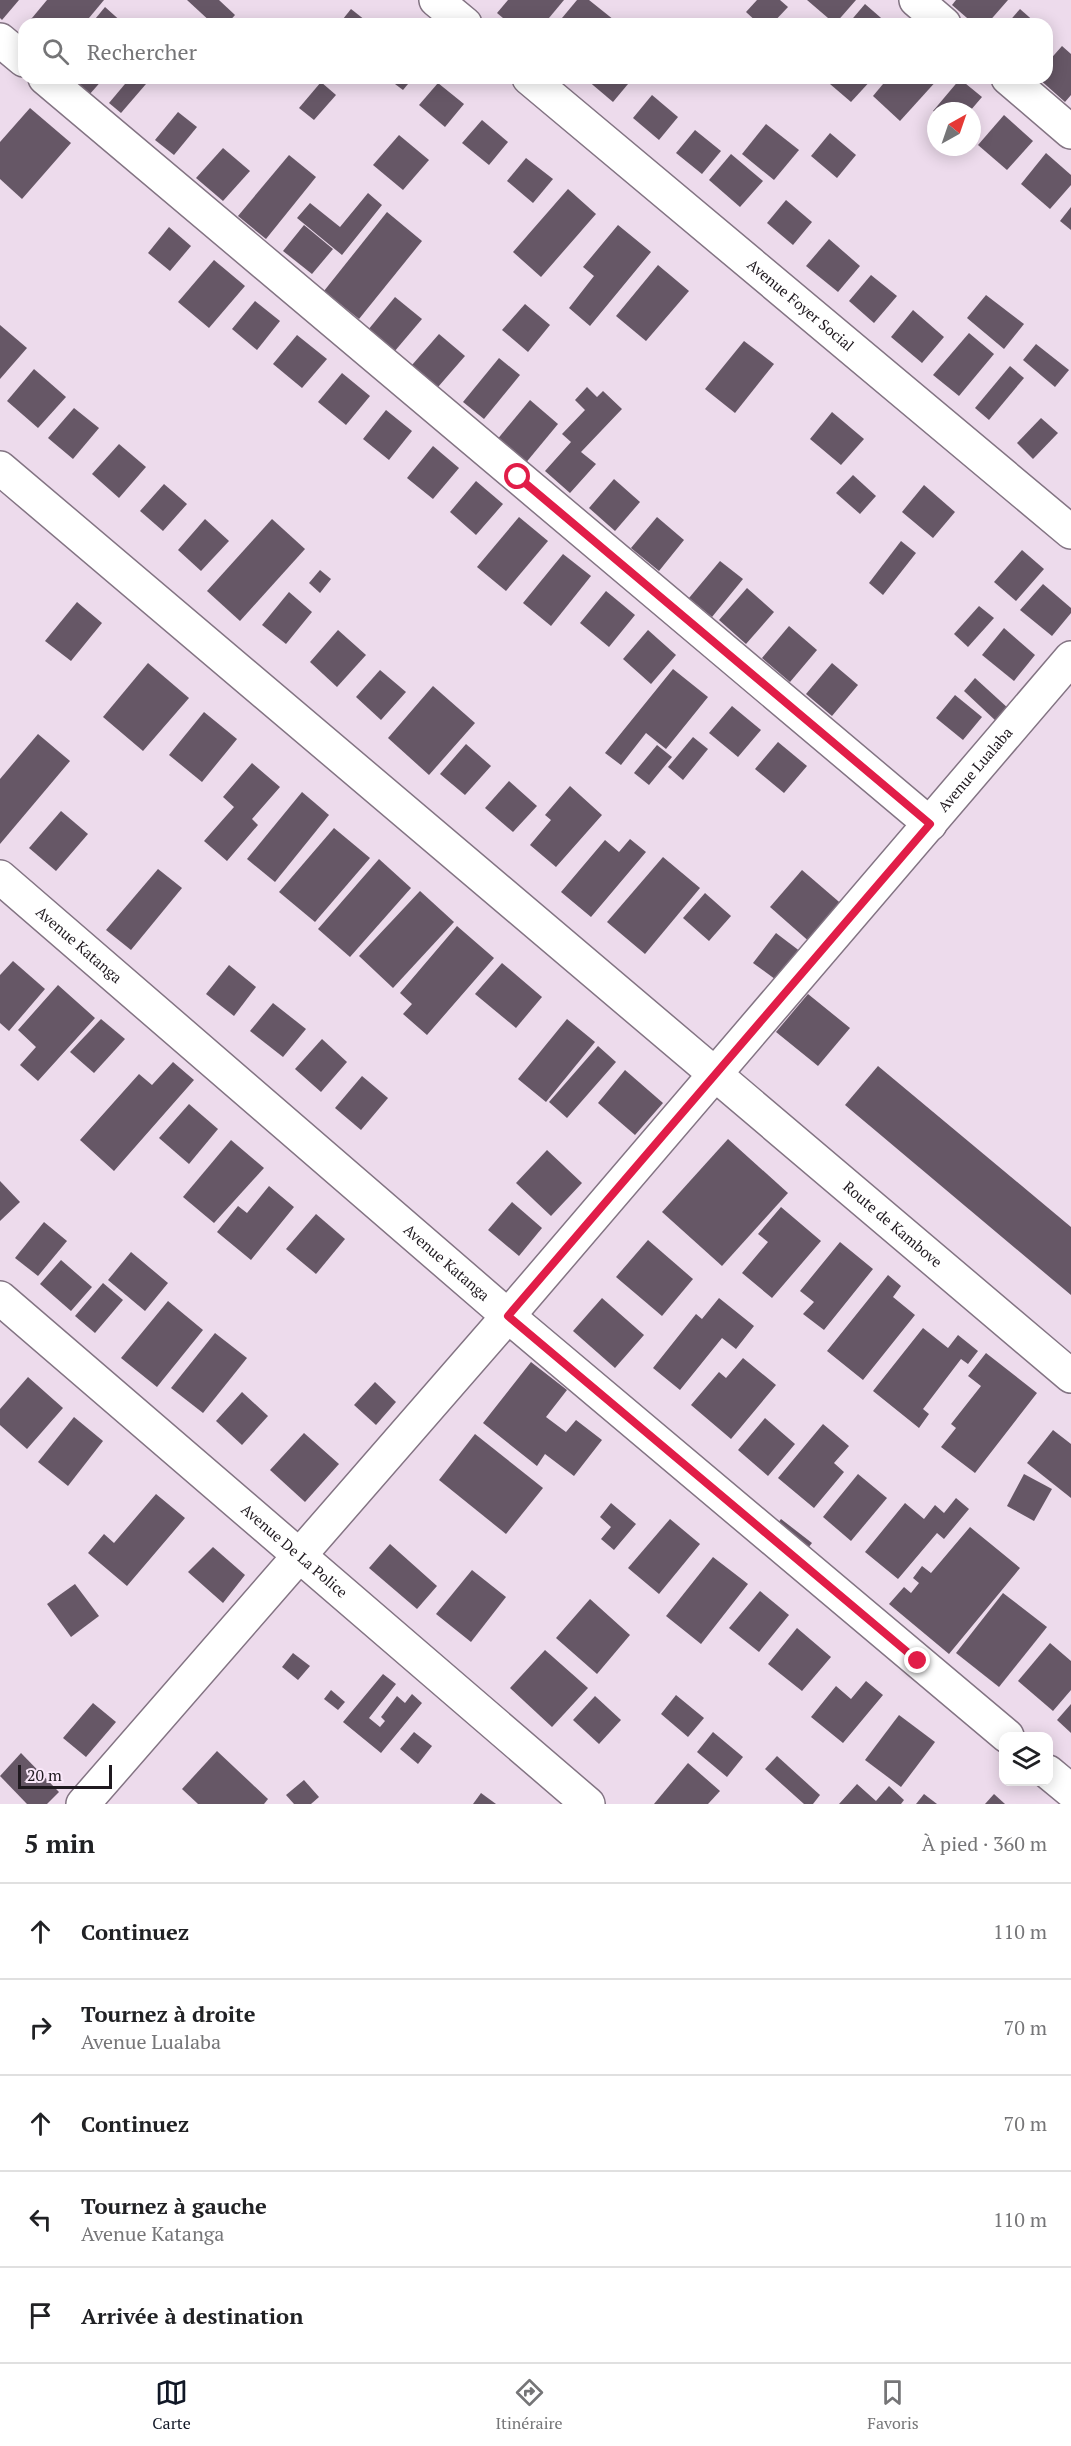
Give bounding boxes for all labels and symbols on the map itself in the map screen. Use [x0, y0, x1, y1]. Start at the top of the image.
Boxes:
north arrow [927, 102, 981, 156]
street label: Avenue Foyer Social [744, 254, 859, 355]
route start [504, 463, 530, 489]
street label: Avenue Lualaba [933, 722, 1017, 816]
street label: Avenue Katanga [32, 901, 127, 987]
street label: Route de Kambove [839, 1176, 947, 1272]
street label: Avenue Katanga [400, 1219, 495, 1305]
street label: Avenue De La Police [237, 1499, 352, 1602]
route end [904, 1647, 930, 1673]
scale bar [18, 1762, 112, 1790]

